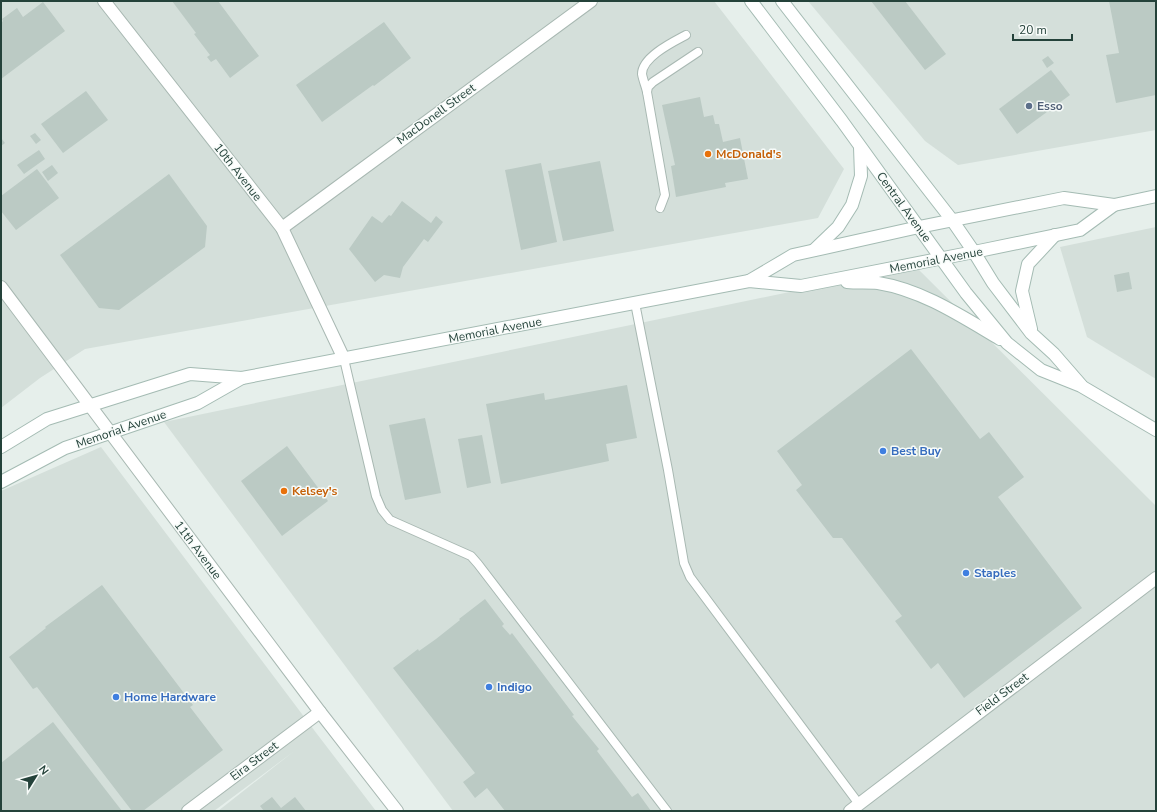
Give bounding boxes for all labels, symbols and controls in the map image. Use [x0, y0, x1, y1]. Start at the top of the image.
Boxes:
scale bar [1013, 16, 1072, 42]
text: 20 m [1019, 22, 1047, 38]
street label: MacDonell Street [393, 79, 479, 148]
place label: Esso [1037, 98, 1063, 114]
marker: Esso [1024, 101, 1034, 111]
street label: 10th Avenue [210, 140, 266, 204]
place label: McDonald's [716, 146, 782, 162]
marker: McDonald's [703, 149, 713, 159]
street label: Central Avenue [873, 169, 935, 245]
street label: Memorial Avenue [888, 243, 984, 277]
street label: Memorial Avenue [447, 313, 543, 347]
street label: Memorial Avenue [74, 406, 168, 452]
place label: Best Buy [891, 443, 942, 459]
marker: Best Buy [878, 446, 888, 456]
place label: Kelsey's [292, 483, 338, 499]
marker: Kelsey's [279, 486, 289, 496]
street label: 11th Avenue [171, 517, 225, 583]
place label: Staples [974, 565, 1016, 581]
marker: Staples [961, 568, 971, 578]
street label: Field Street [972, 668, 1032, 719]
place label: Indigo [497, 679, 532, 695]
marker: Indigo [484, 682, 494, 692]
place label: Home Hardware [124, 689, 216, 705]
marker: Home Hardware [111, 692, 121, 702]
street label: Eira Street [227, 737, 282, 784]
north arrow [16, 756, 56, 796]
text: N [35, 762, 52, 778]

